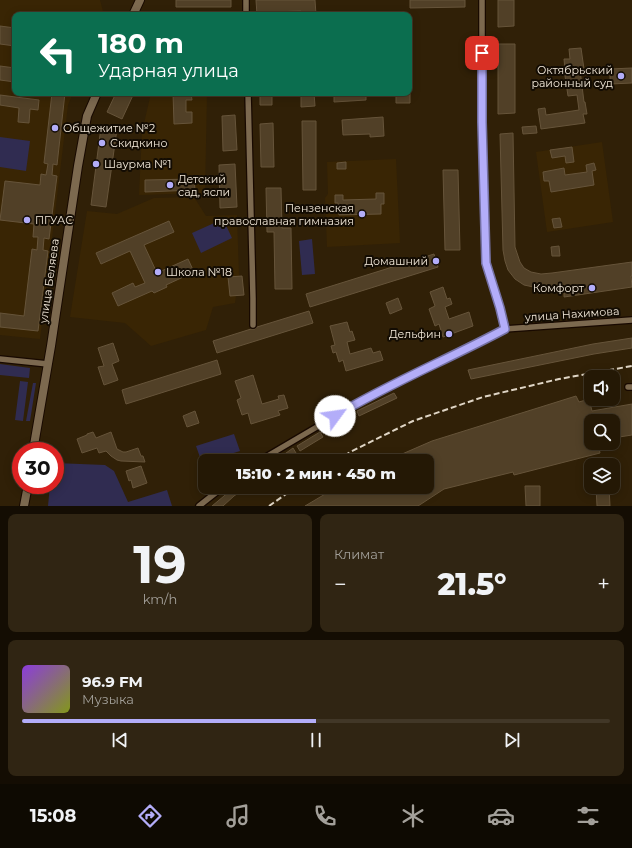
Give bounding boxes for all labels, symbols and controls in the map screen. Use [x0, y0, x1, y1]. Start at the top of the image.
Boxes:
text: 180 m [98, 26, 184, 60]
icon: left [32, 28, 84, 80]
pin [465, 36, 499, 70]
icon: arrive [471, 42, 493, 64]
text: Ударная улица [98, 60, 239, 82]
place label: Октябрьский районный суд [531, 63, 613, 90]
marker: Октябрьский районный суд [616, 71, 626, 81]
place label: Общежитие №2 [63, 121, 155, 135]
marker: Общежитие №2 [50, 123, 60, 133]
place label: Скидкино [110, 136, 167, 150]
marker: Скидкино [97, 138, 107, 148]
place label: Шаурма №1 [104, 157, 172, 171]
marker: Шаурма №1 [91, 159, 101, 169]
place label: Детский сад, ясли [178, 172, 230, 199]
marker: Детский сад, ясли [165, 180, 175, 190]
place label: Пензенская православная гимназия [214, 201, 354, 228]
marker: Пензенская православная гимназия [357, 209, 367, 219]
place label: ПГУАС [35, 213, 73, 227]
marker: ПГУАС [22, 215, 32, 225]
street label: улица Беляева [36, 238, 62, 325]
place label: Домашний [365, 254, 428, 268]
marker: Домашний [431, 256, 441, 266]
place label: Школа №18 [166, 265, 232, 279]
marker: Школа №18 [153, 267, 163, 277]
place label: Комфорт [533, 281, 585, 295]
marker: Комфорт [587, 283, 597, 293]
street label: улица Нахимова [523, 304, 620, 324]
place label: Дельфин [389, 327, 441, 341]
marker: Дельфин [444, 329, 454, 339]
map controls [584, 370, 620, 494]
button: sound [584, 370, 620, 406]
position arrow [314, 395, 356, 437]
button: search [584, 414, 620, 450]
speed limit sign: 30 [12, 442, 64, 494]
button: layers [584, 458, 620, 494]
text: 15:10 · 2 мин · 450 m [236, 464, 396, 483]
text: 19 [133, 533, 187, 596]
text: Климат [334, 546, 384, 562]
text: 21.5° [437, 566, 507, 603]
text: − [334, 571, 347, 598]
text: + [597, 571, 610, 598]
text: km/h [143, 591, 177, 607]
text: 96.9 FM [82, 672, 143, 691]
text: Музыка [82, 691, 134, 707]
icon: previous [109, 729, 131, 751]
icon: pause [305, 729, 327, 751]
icon: next [501, 729, 523, 751]
icon: directions [136, 802, 164, 830]
icon: music [224, 802, 252, 830]
icon: phone [311, 802, 339, 830]
icon: climate [399, 802, 427, 830]
icon: car [487, 802, 515, 830]
icon: filters [574, 802, 602, 830]
text: 15:08 [30, 805, 76, 827]

